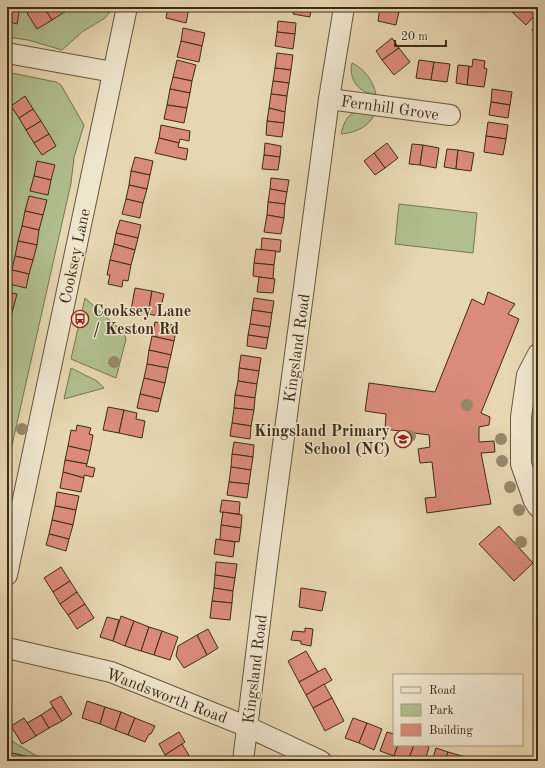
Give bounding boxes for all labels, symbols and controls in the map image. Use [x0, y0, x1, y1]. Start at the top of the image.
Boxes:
scale bar [395, 22, 446, 48]
text: 20 m [401, 31, 428, 43]
street label: Fernhill Grove [340, 94, 440, 124]
street label: Cooksey Lane [58, 207, 94, 305]
street label: Kingsland Road [282, 293, 314, 404]
place label: Cooksey Lane / Keston Rd [93, 304, 191, 338]
bus stop icon: Cooksey Lane / Keston Rd [70, 309, 90, 329]
place label: Kingsland Primary School (NC) [254, 424, 390, 458]
school or university icon: Kingsland Primary School (NC) [393, 429, 413, 449]
street label: Kingsland Road [241, 614, 271, 725]
street label: Wandsworth Road [104, 666, 229, 727]
legend [393, 674, 523, 746]
text: Road [429, 685, 456, 697]
text: Park [429, 705, 454, 717]
text: Building [429, 725, 473, 737]

